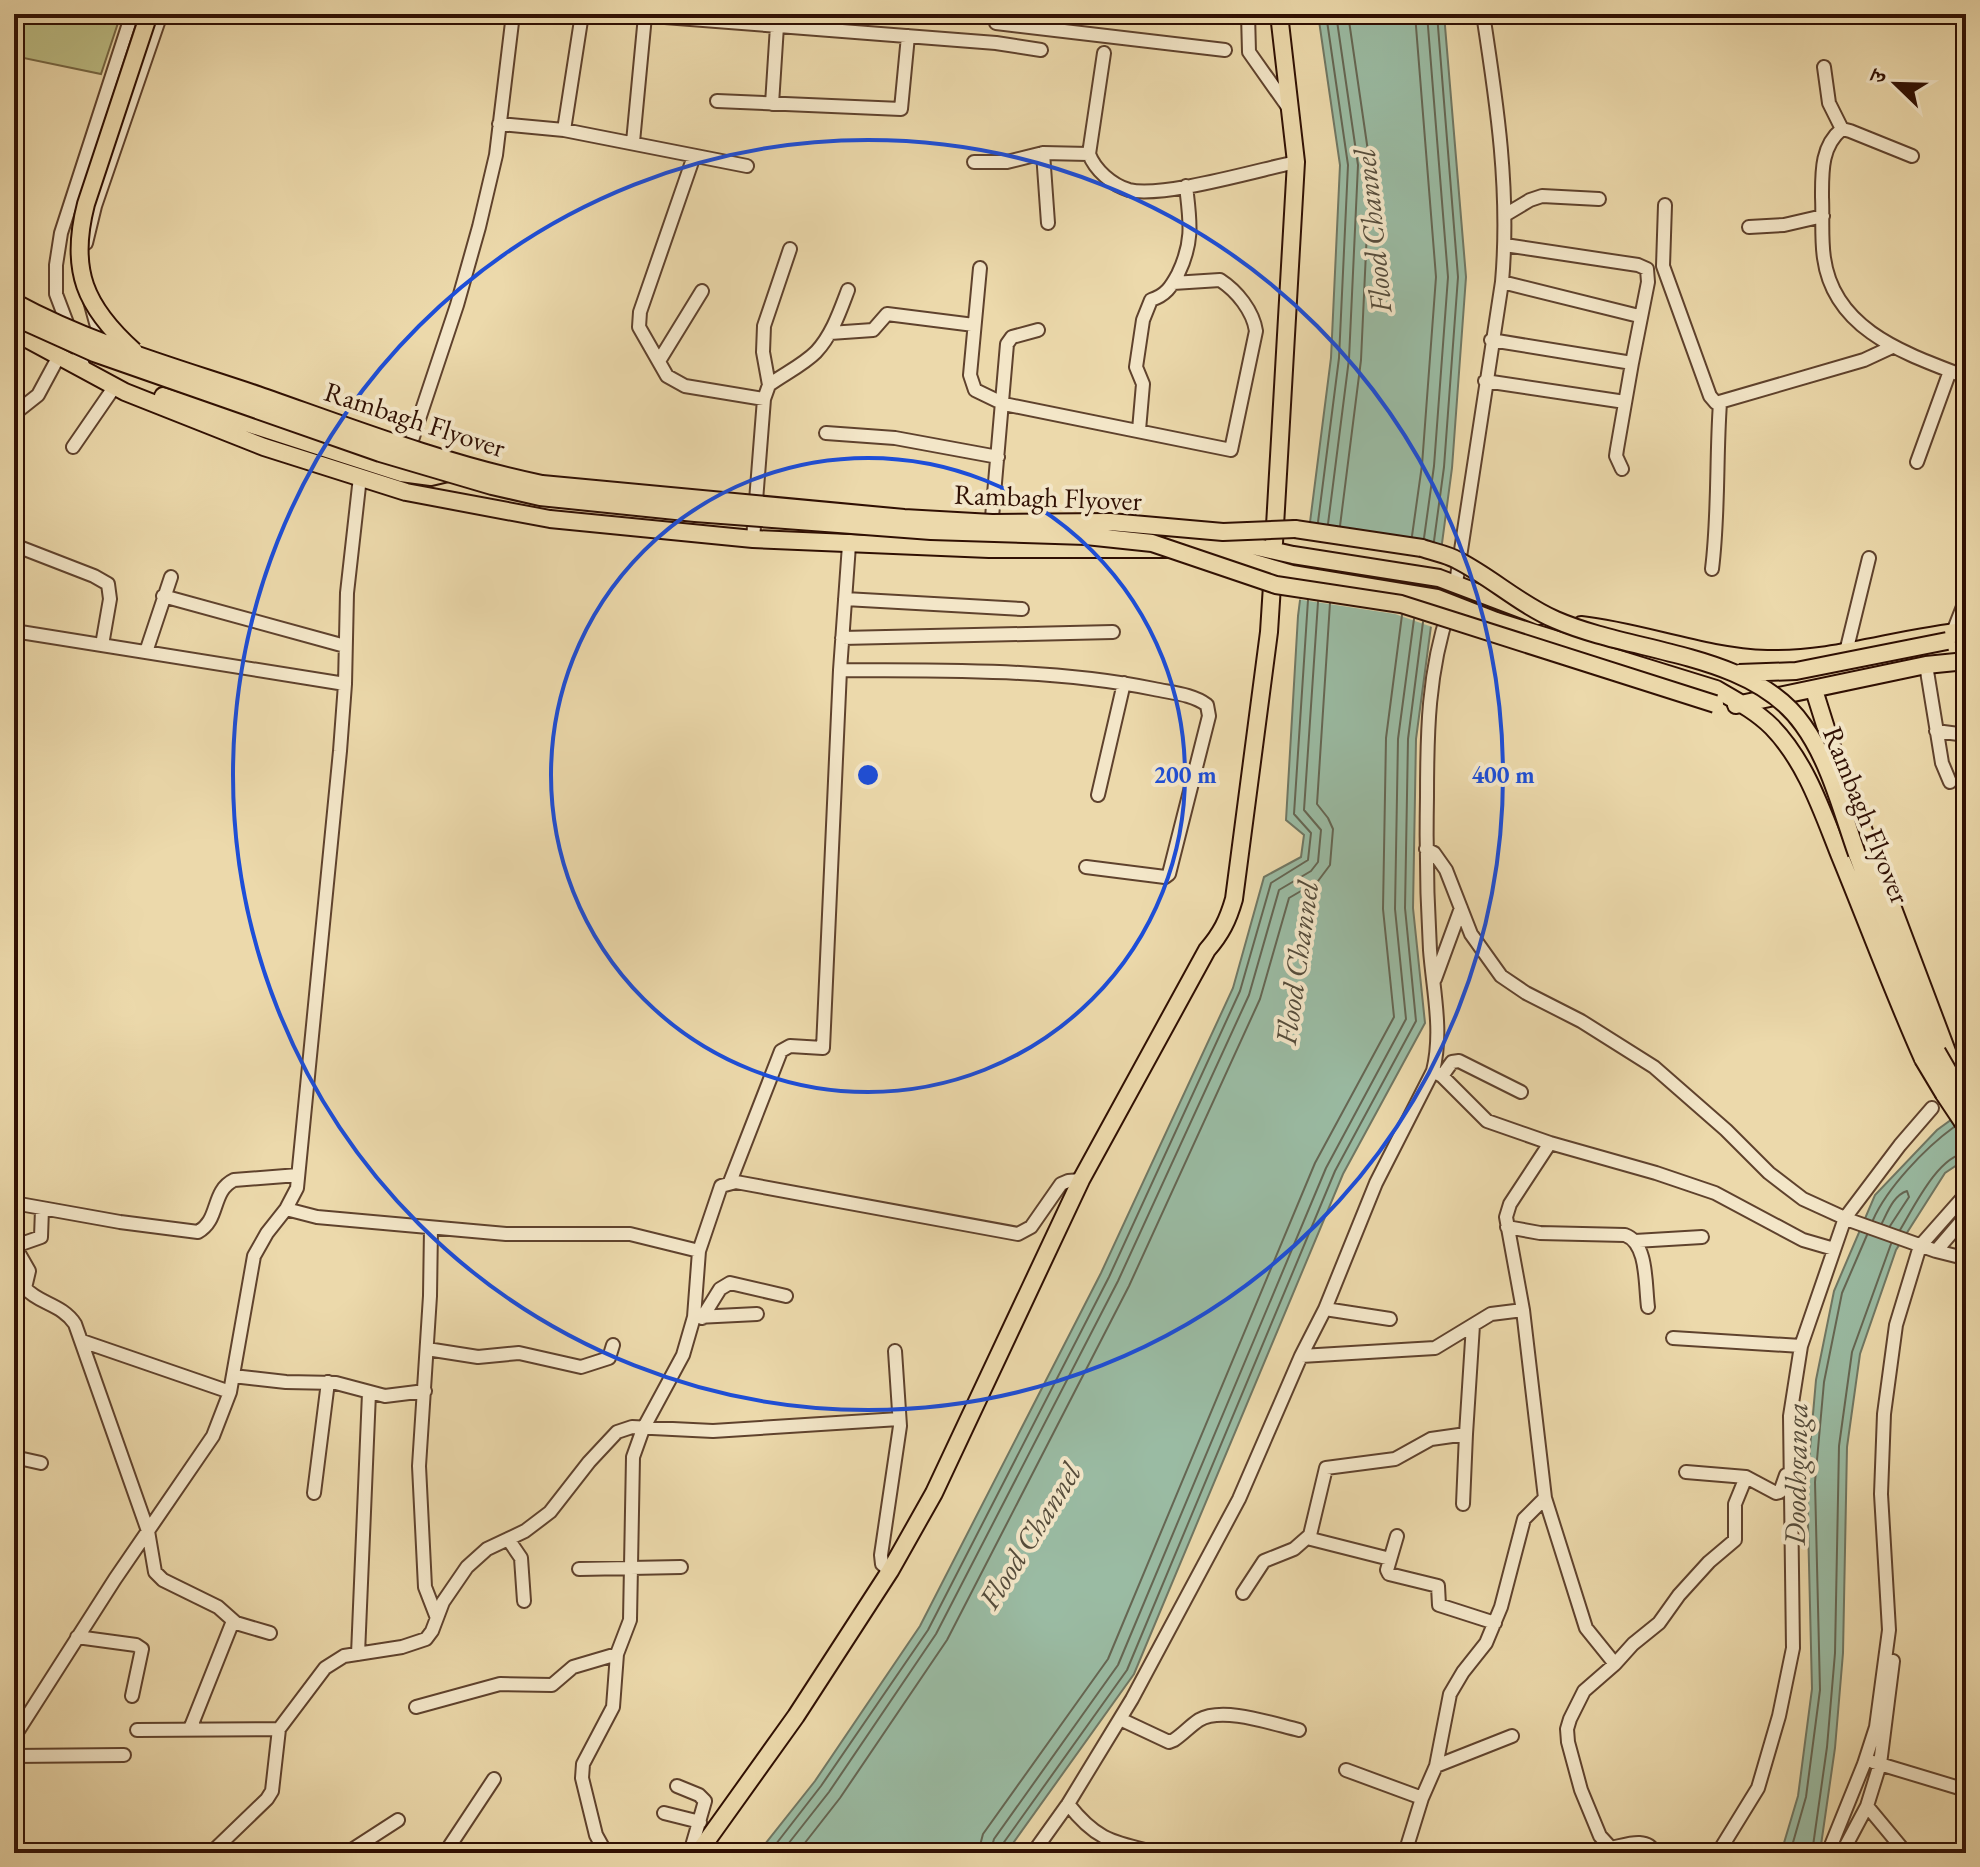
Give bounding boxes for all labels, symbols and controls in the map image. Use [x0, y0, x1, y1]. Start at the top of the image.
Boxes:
north arrow [1856, 44, 1936, 124]
text: उ [1862, 64, 1894, 89]
water label: Flood Channel [1344, 146, 1401, 316]
street label: Rambagh Flyover [320, 373, 511, 465]
street label: Rambagh Flyover [953, 476, 1143, 518]
street label: Rambagh Flyover [1815, 721, 1919, 910]
text: 200 m [1153, 759, 1217, 790]
text: 400 m [1471, 759, 1535, 790]
centre of rings [854, 761, 882, 789]
water label: Flood Channel [1266, 877, 1327, 1048]
water label: Doodhganga [1775, 1402, 1816, 1547]
water label: Flood Channel [969, 1454, 1091, 1617]

